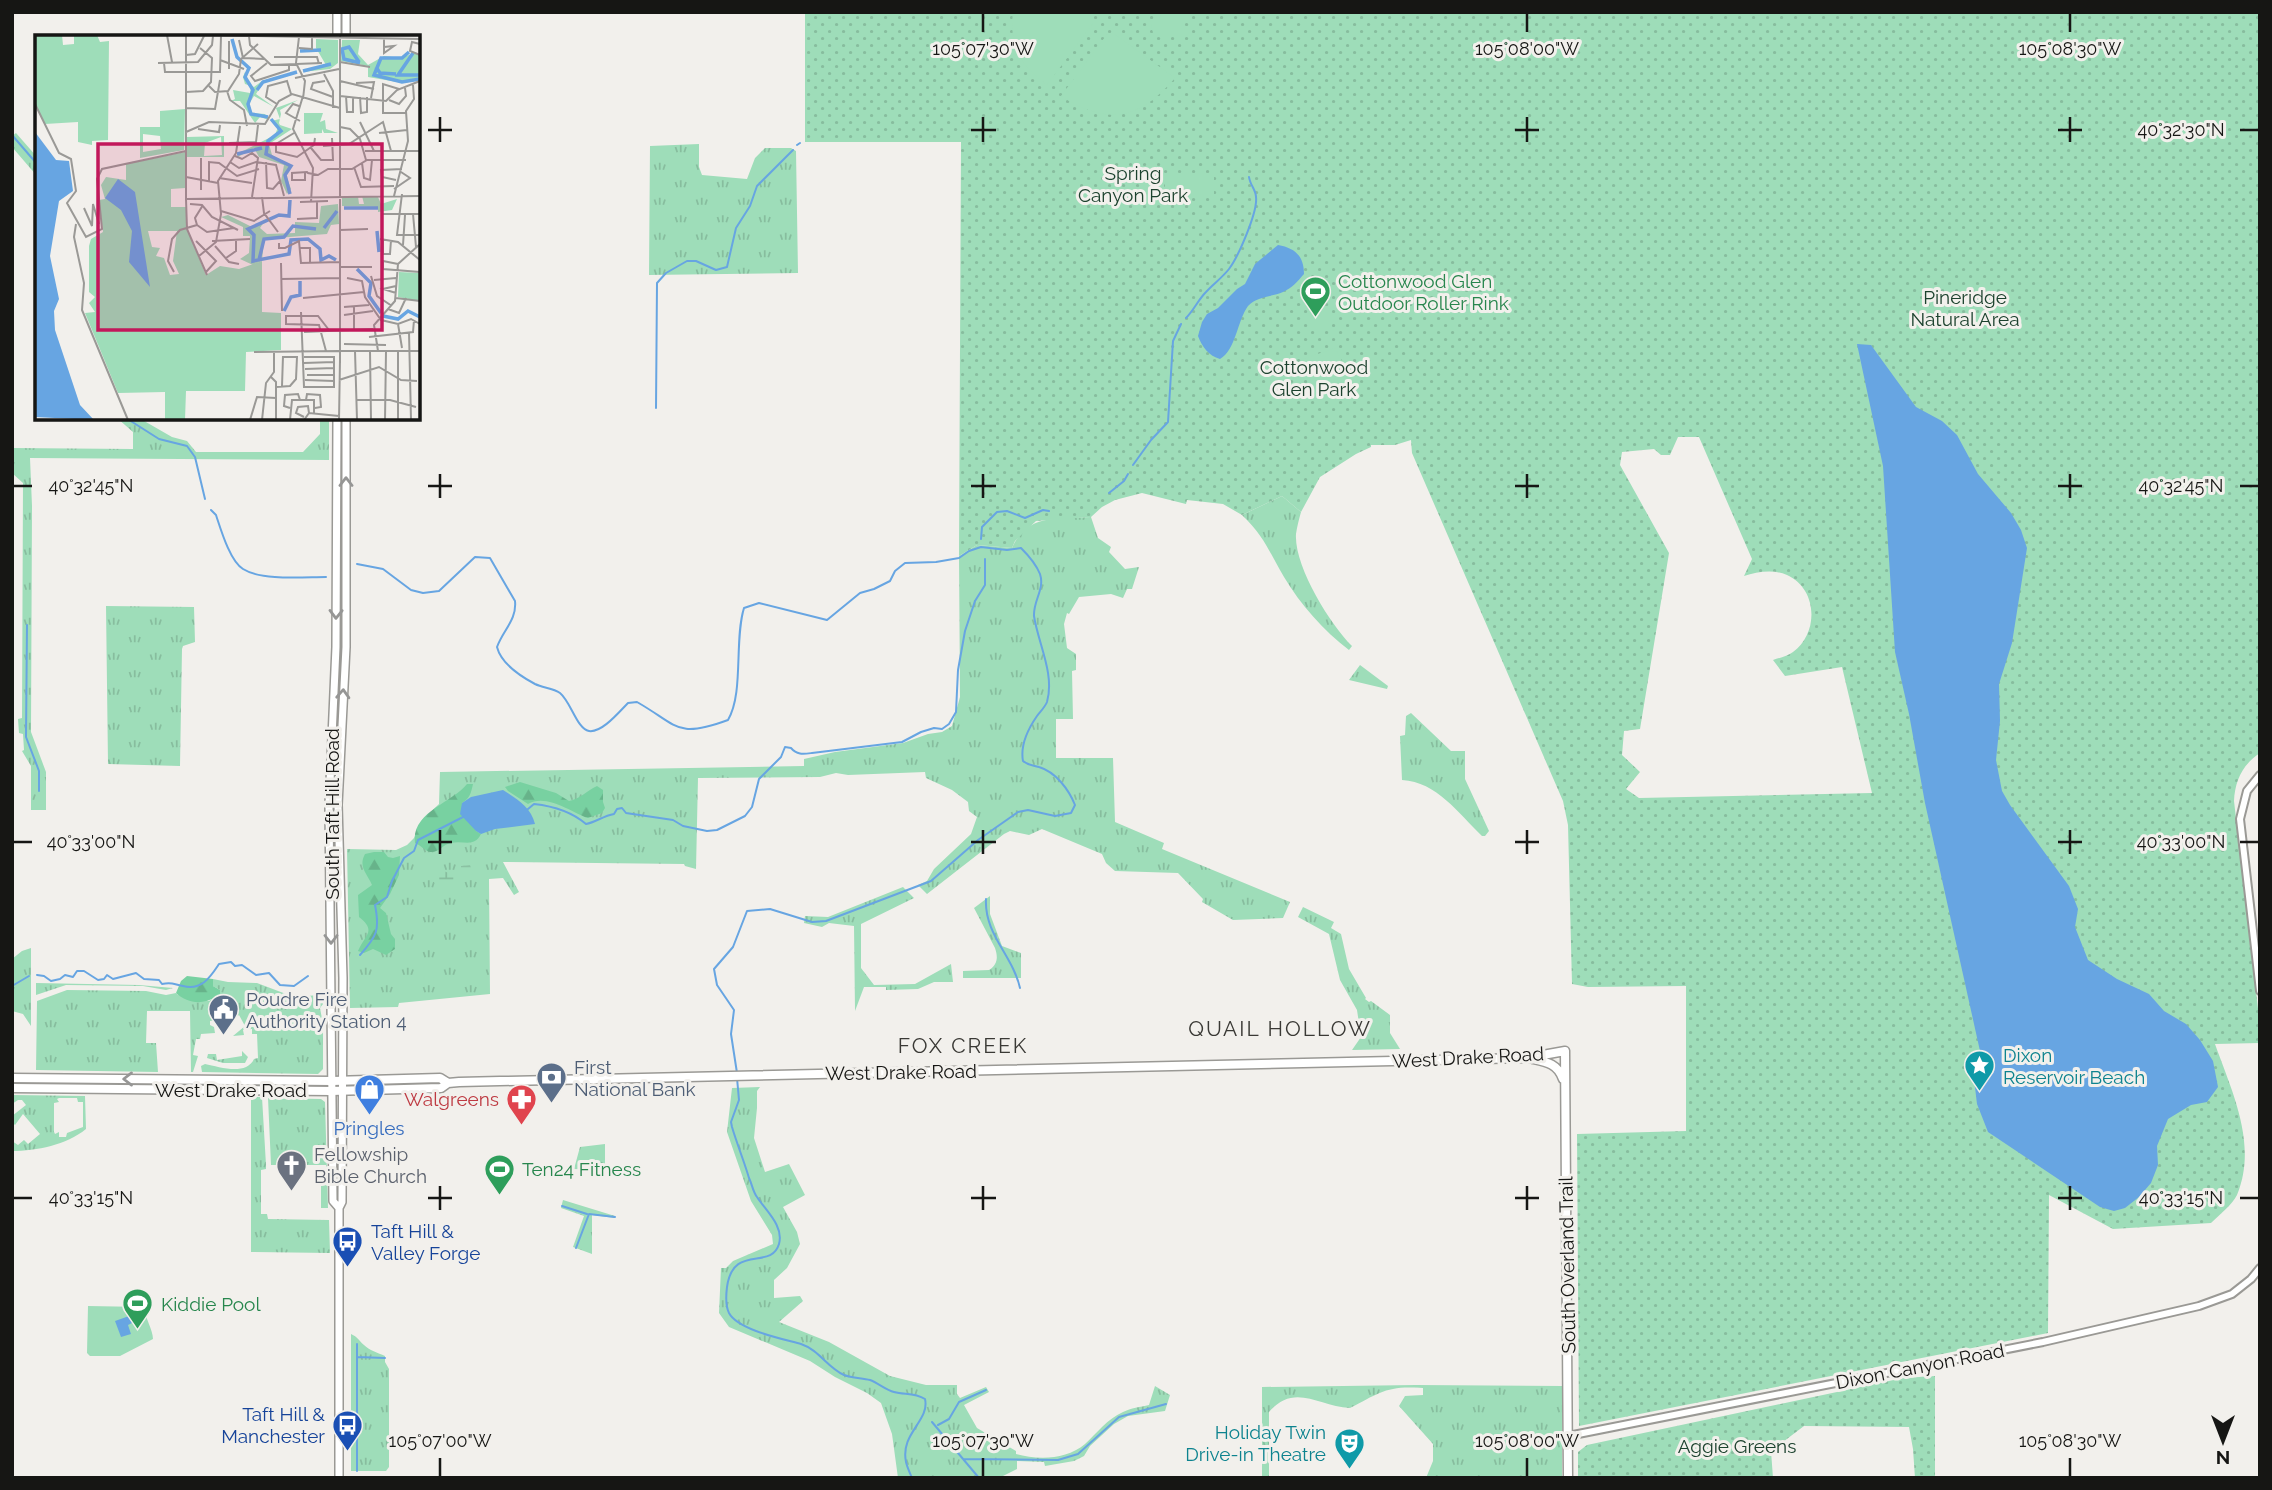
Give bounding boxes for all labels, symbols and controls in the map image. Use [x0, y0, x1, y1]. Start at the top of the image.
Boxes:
inset map [35, 35, 420, 420]
text: 105°07'30"W [932, 38, 1034, 59]
text: 105°08'00"W [1475, 38, 1579, 59]
text: 105°08'30"W [2019, 38, 2122, 59]
text: 40°32'30"N [2137, 119, 2225, 140]
park label: Spring Canyon Park [1078, 162, 1188, 206]
place label: Cottonwood Glen Outdoor Roller Rink [1338, 270, 1509, 314]
sports icon: Cottonwood Glen Outdoor Roller Rink [1298, 275, 1332, 319]
park label: Pineridge Natural Area [1910, 286, 2020, 330]
park label: Cottonwood Glen Park [1260, 356, 1368, 400]
text: 40°32'45"N [49, 475, 133, 496]
text: 40°32'45"N [2139, 475, 2223, 496]
one-way arrow [338, 476, 354, 487]
one-way arrow [329, 609, 344, 620]
one-way arrow [336, 689, 351, 700]
street label: South Taft Hill Road [321, 728, 343, 900]
text: 40°33'00"N [47, 831, 135, 852]
text: 40°33'00"N [2137, 831, 2225, 852]
one-way arrow [323, 935, 339, 945]
place label: Poudre Fire Authority Station 4 [246, 988, 407, 1032]
public building icon: Poudre Fire Authority Station 4 [206, 993, 240, 1037]
district label: QUAIL HOLLOW [1188, 1016, 1372, 1041]
district label: FOX CREEK [898, 1033, 1028, 1058]
street label: West Drake Road [1392, 1042, 1544, 1072]
place label: Dixon Reservoir Beach [2003, 1044, 2145, 1088]
place icon: Dixon Reservoir Beach [1963, 1049, 1997, 1093]
place label: First National Bank [574, 1056, 696, 1100]
street label: West Drake Road [825, 1060, 977, 1084]
bank icon: First National Bank [534, 1061, 568, 1105]
one-way arrow [122, 1072, 133, 1087]
shop icon: Pringles [352, 1072, 386, 1116]
street label: West Drake Road [155, 1079, 307, 1101]
pharmacy icon: Walgreens [505, 1082, 539, 1126]
place label: Walgreens [404, 1088, 499, 1110]
place label: Pringles [334, 1117, 404, 1139]
place label: Fellowship Bible Church [314, 1143, 427, 1187]
church icon: Fellowship Bible Church [274, 1148, 308, 1192]
sports icon: Ten24 Fitness [482, 1152, 516, 1196]
place label: Ten24 Fitness [522, 1158, 641, 1180]
street label: South Overland Trail [1554, 1175, 1580, 1354]
text: 40°33'15"N [49, 1187, 133, 1208]
text: 40°33'15"N [2139, 1187, 2223, 1208]
place label: Taft Hill & Valley Forge [371, 1220, 480, 1264]
bus stop icon: Taft Hill & Valley Forge [331, 1225, 365, 1269]
sports icon: Kiddie Pool [121, 1287, 155, 1331]
place label: Kiddie Pool [161, 1293, 261, 1315]
street label: Dixon Canyon Road [1834, 1339, 2006, 1393]
place label: Taft Hill & Manchester [221, 1403, 325, 1447]
north arrow [2188, 1406, 2258, 1476]
bus stop icon: Taft Hill & Manchester [331, 1408, 365, 1452]
place label: Holiday Twin Drive-in Theatre [1185, 1421, 1326, 1465]
theatre icon: Holiday Twin Drive-in Theatre [1332, 1426, 1366, 1470]
text: 105°07'00"W [389, 1430, 492, 1451]
text: 105°07'30"W [932, 1430, 1034, 1451]
text: 105°08'00"W [1475, 1430, 1579, 1451]
text: 105°08'30"W [2019, 1430, 2122, 1451]
park label: Aggie Greens [1678, 1435, 1796, 1457]
text: N [2216, 1447, 2230, 1469]

